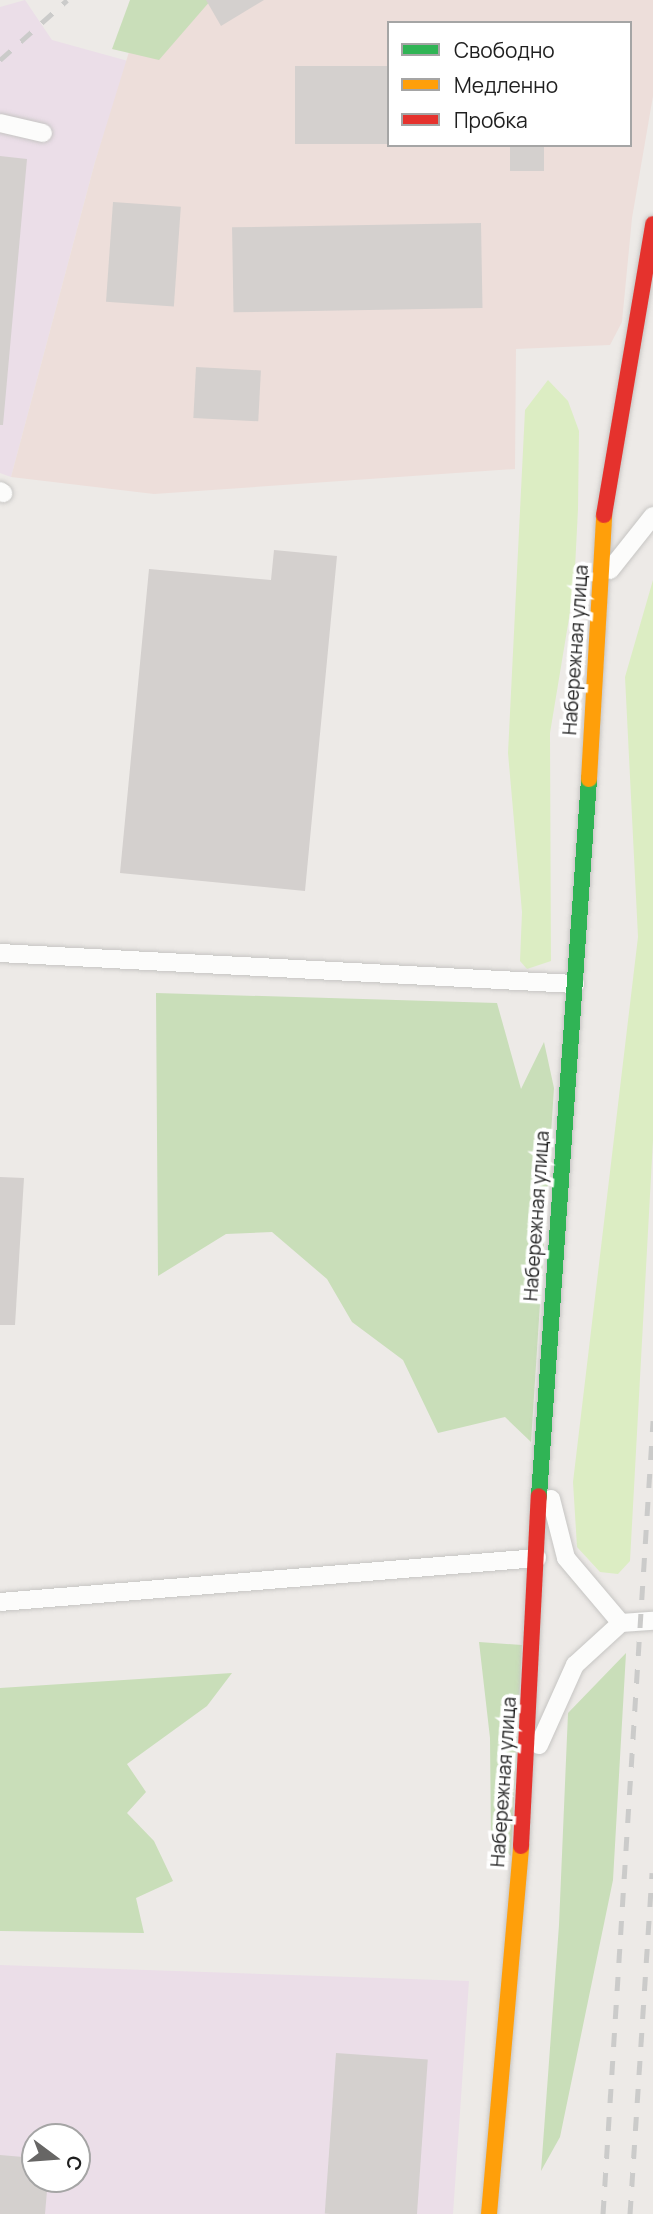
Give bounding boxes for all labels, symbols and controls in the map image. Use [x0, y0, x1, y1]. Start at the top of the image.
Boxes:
legend [387, 21, 632, 147]
text: Свободно [454, 36, 555, 64]
text: Медленно [454, 71, 558, 99]
text: Пробка [454, 106, 528, 134]
street label: Набережная улица [559, 564, 593, 736]
street label: Набережная улица [520, 1130, 554, 1302]
street label: Набережная улица [487, 1696, 521, 1868]
north arrow [21, 2123, 91, 2193]
text: С [60, 2153, 89, 2174]

